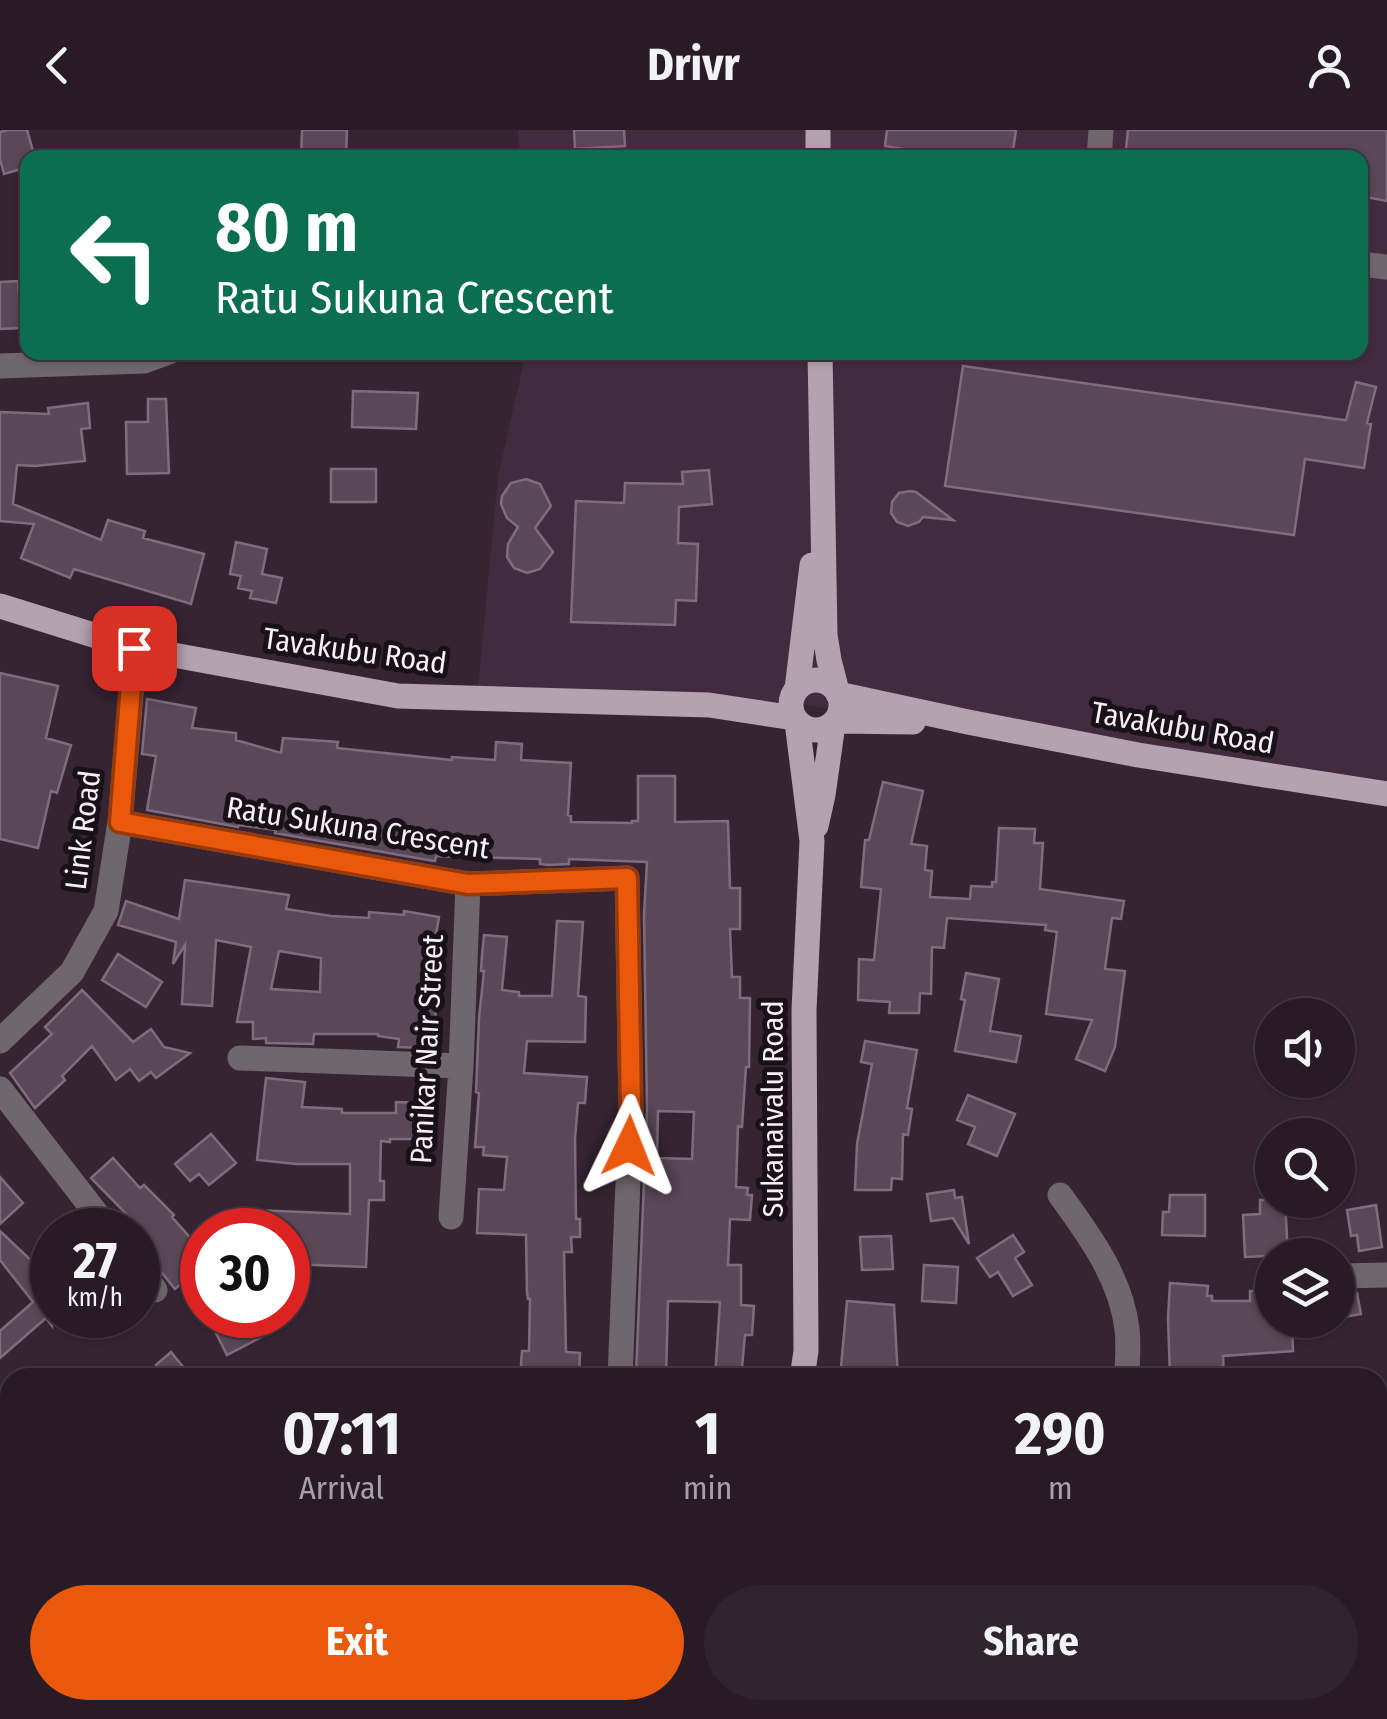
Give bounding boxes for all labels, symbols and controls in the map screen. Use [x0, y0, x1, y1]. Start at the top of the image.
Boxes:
icon: back [30, 38, 85, 93]
text: Drivr [647, 38, 740, 92]
icon: person [1302, 38, 1357, 93]
text: 80 m [215, 186, 358, 270]
icon: left [50, 190, 180, 320]
text: Ratu Sukuna Crescent [215, 271, 613, 325]
pin [92, 606, 177, 691]
street label: Tavakubu Road [261, 620, 449, 682]
icon: arrive [107, 621, 162, 676]
street label: Tavakubu Road [1089, 694, 1277, 762]
street label: Link Road [58, 768, 108, 892]
street label: Ratu Sukuna Crescent [224, 789, 492, 867]
street label: Panikar Nair Street [403, 933, 451, 1165]
map controls [1255, 998, 1355, 1338]
button: sound [1255, 998, 1355, 1098]
street label: Sukanaivalu Road [755, 1000, 791, 1218]
position arrow [577, 1094, 681, 1198]
button: search [1255, 1118, 1355, 1218]
speed limit sign: 30 [180, 1208, 310, 1338]
text: 27 [73, 1231, 117, 1291]
button: layers [1255, 1238, 1355, 1338]
text: km/h [67, 1283, 123, 1313]
text: 07:11 [282, 1398, 401, 1470]
text: 1 [695, 1398, 720, 1470]
text: 290 [1015, 1398, 1106, 1470]
text: Arrival [299, 1469, 384, 1507]
text: min [683, 1469, 732, 1507]
text: m [1048, 1469, 1073, 1507]
button: Exit [30, 1585, 684, 1700]
button: Share [704, 1585, 1358, 1700]

